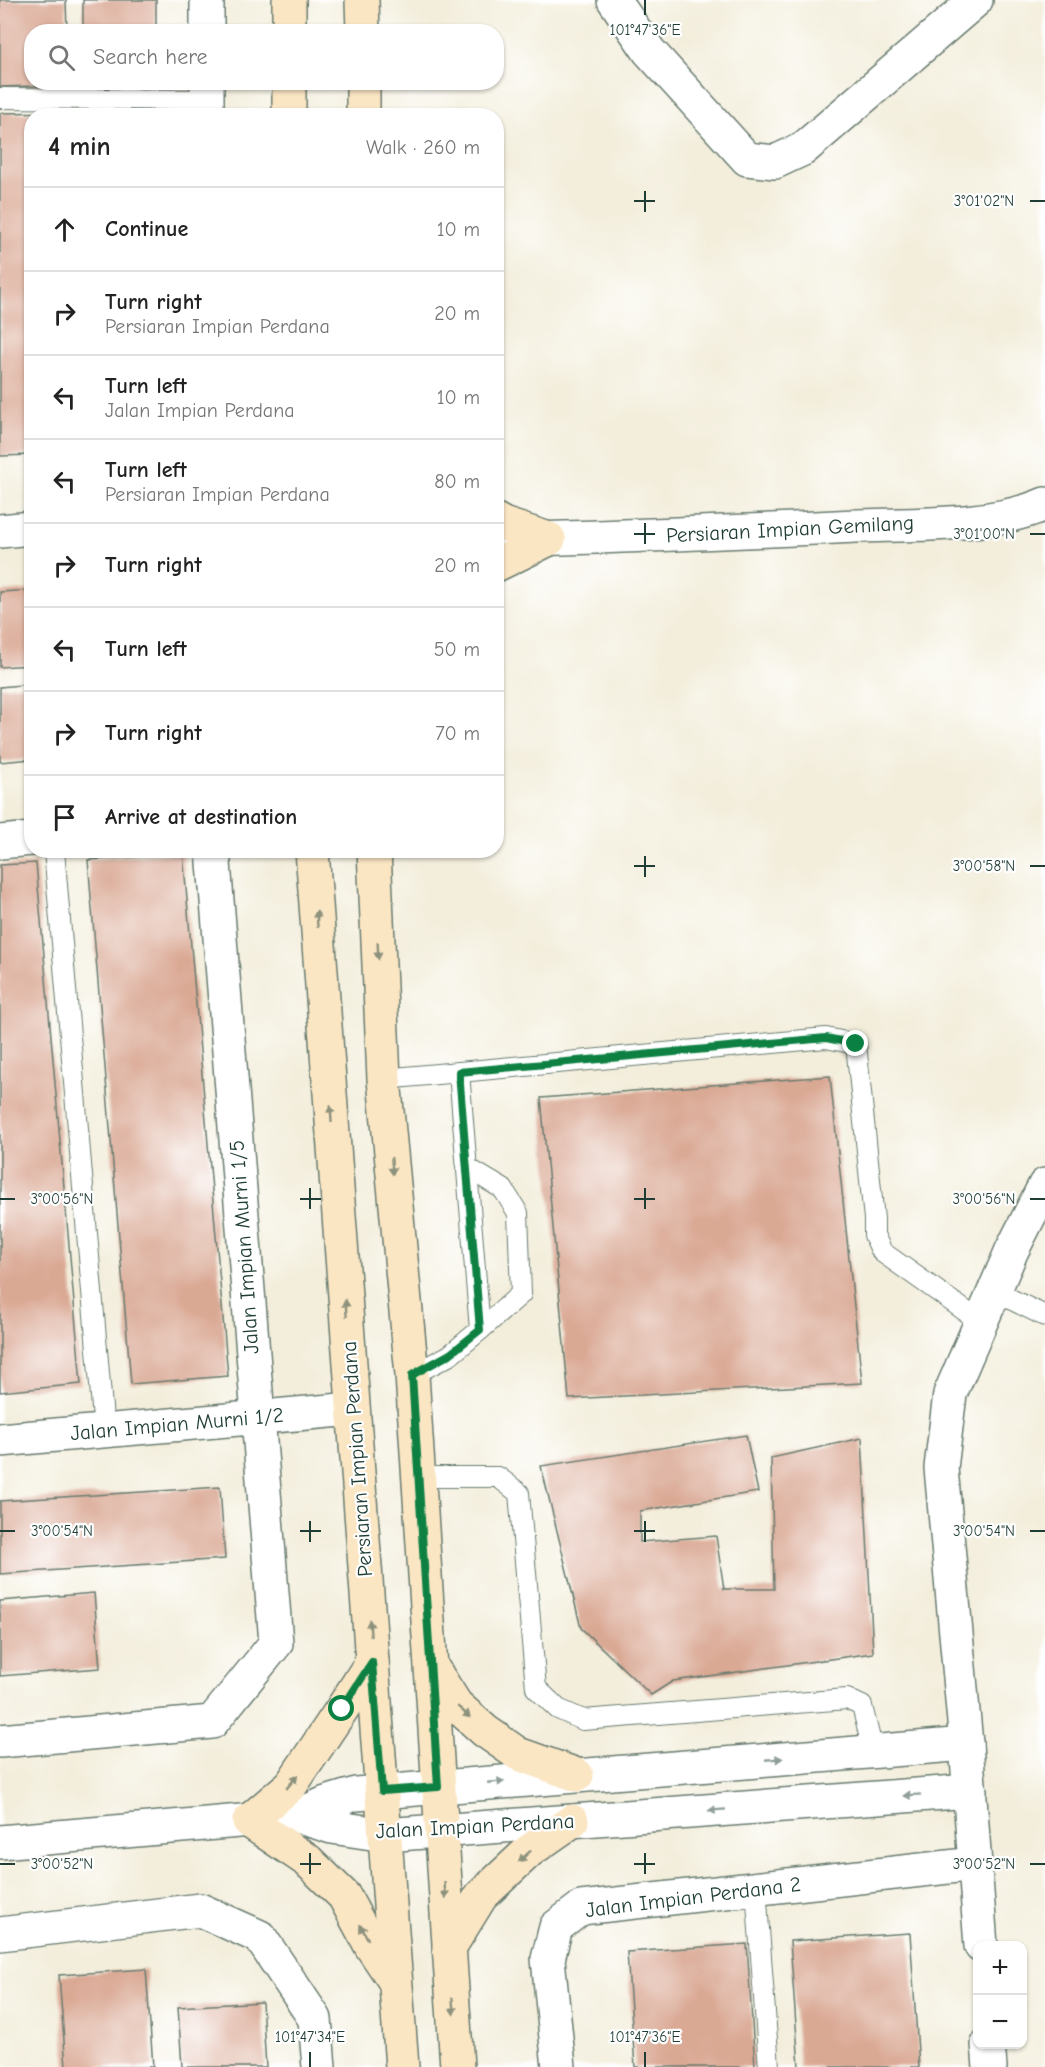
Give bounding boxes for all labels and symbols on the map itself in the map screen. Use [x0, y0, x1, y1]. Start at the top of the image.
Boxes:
text: 101°47'36"E [610, 21, 680, 39]
text: 3°01'02"N [954, 192, 1014, 210]
street label: Persiaran Impian Gemilang [665, 511, 915, 547]
text: 3°01'00"N [953, 525, 1015, 543]
text: 3°00'58"N [953, 857, 1015, 875]
one-way arrow [312, 910, 322, 929]
one-way arrow [373, 941, 383, 960]
route end [842, 1030, 868, 1056]
one-way arrow [327, 1104, 336, 1123]
street label: Jalan Impian Murni 1/5 [225, 1139, 263, 1355]
one-way arrow [387, 1157, 397, 1176]
text: 3°00'56"N [31, 1190, 93, 1208]
text: 3°00'56"N [953, 1190, 1015, 1208]
one-way arrow [341, 1299, 351, 1318]
street label: Persiaran Impian Perdana [337, 1340, 377, 1578]
street label: Jalan Impian Murni 1/2 [69, 1403, 285, 1445]
text: 3°00'54"N [31, 1522, 93, 1540]
text: 3°00'54"N [953, 1522, 1015, 1540]
one-way arrow [365, 1619, 374, 1638]
route start [328, 1695, 354, 1721]
one-way arrow [456, 1705, 471, 1719]
one-way arrow [765, 1754, 784, 1764]
one-way arrow [285, 1775, 298, 1790]
one-way arrow [487, 1777, 506, 1787]
one-way arrow [902, 1790, 921, 1800]
one-way arrow [708, 1805, 727, 1815]
street label: Jalan Impian Perdana [375, 1809, 575, 1843]
one-way arrow [518, 1849, 533, 1862]
text: 3°00'52"N [31, 1855, 93, 1873]
text: 3°00'52"N [953, 1855, 1015, 1873]
street label: Jalan Impian Perdana 2 [584, 1872, 802, 1922]
one-way arrow [440, 1880, 450, 1899]
one-way arrow [359, 1923, 369, 1940]
one-way arrow [448, 1997, 457, 2016]
text: 101°47'34"E [275, 2028, 345, 2046]
text: 101°47'36"E [610, 2028, 680, 2046]

